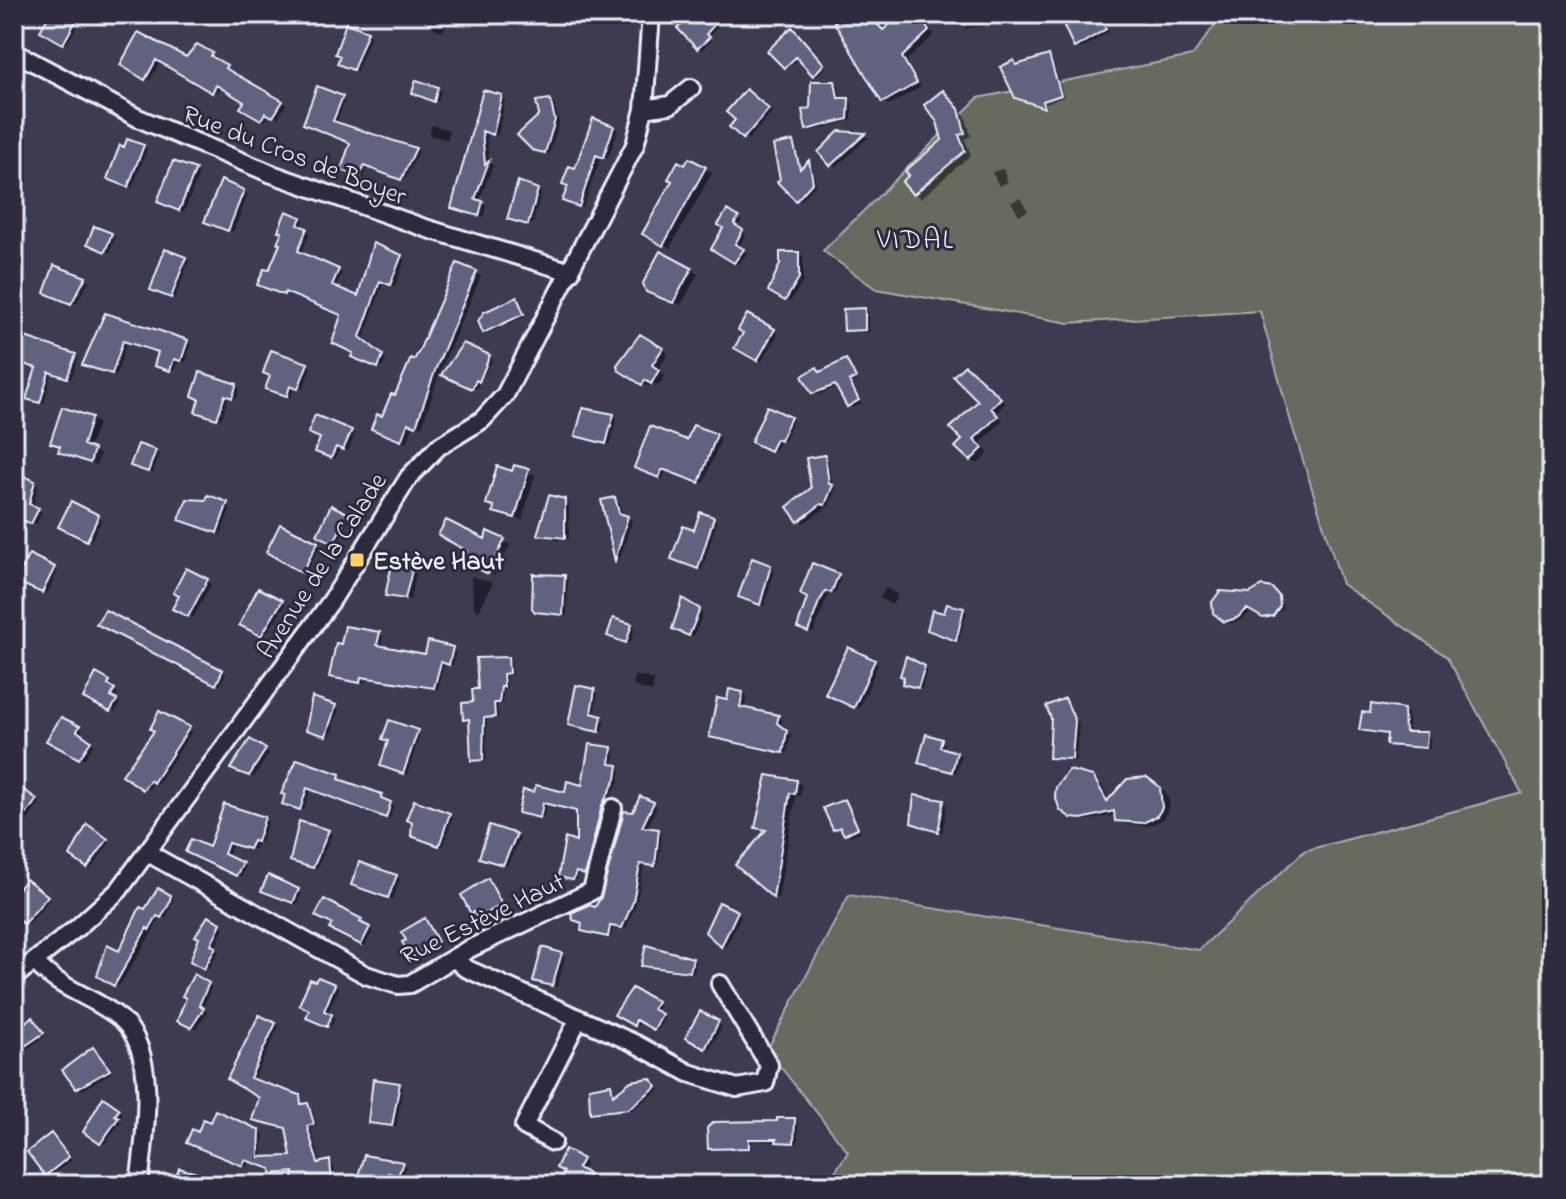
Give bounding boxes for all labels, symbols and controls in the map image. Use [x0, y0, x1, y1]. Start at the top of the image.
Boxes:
street label: Rue du Cros de Boyer [177, 97, 412, 217]
district label: VIDAL [876, 221, 955, 262]
street label: Avenue de la Calade [249, 466, 398, 667]
place label: Estève Haut [373, 544, 504, 582]
marker: Estève Haut [348, 551, 366, 569]
street label: Rue Estève Haut [395, 864, 572, 977]

